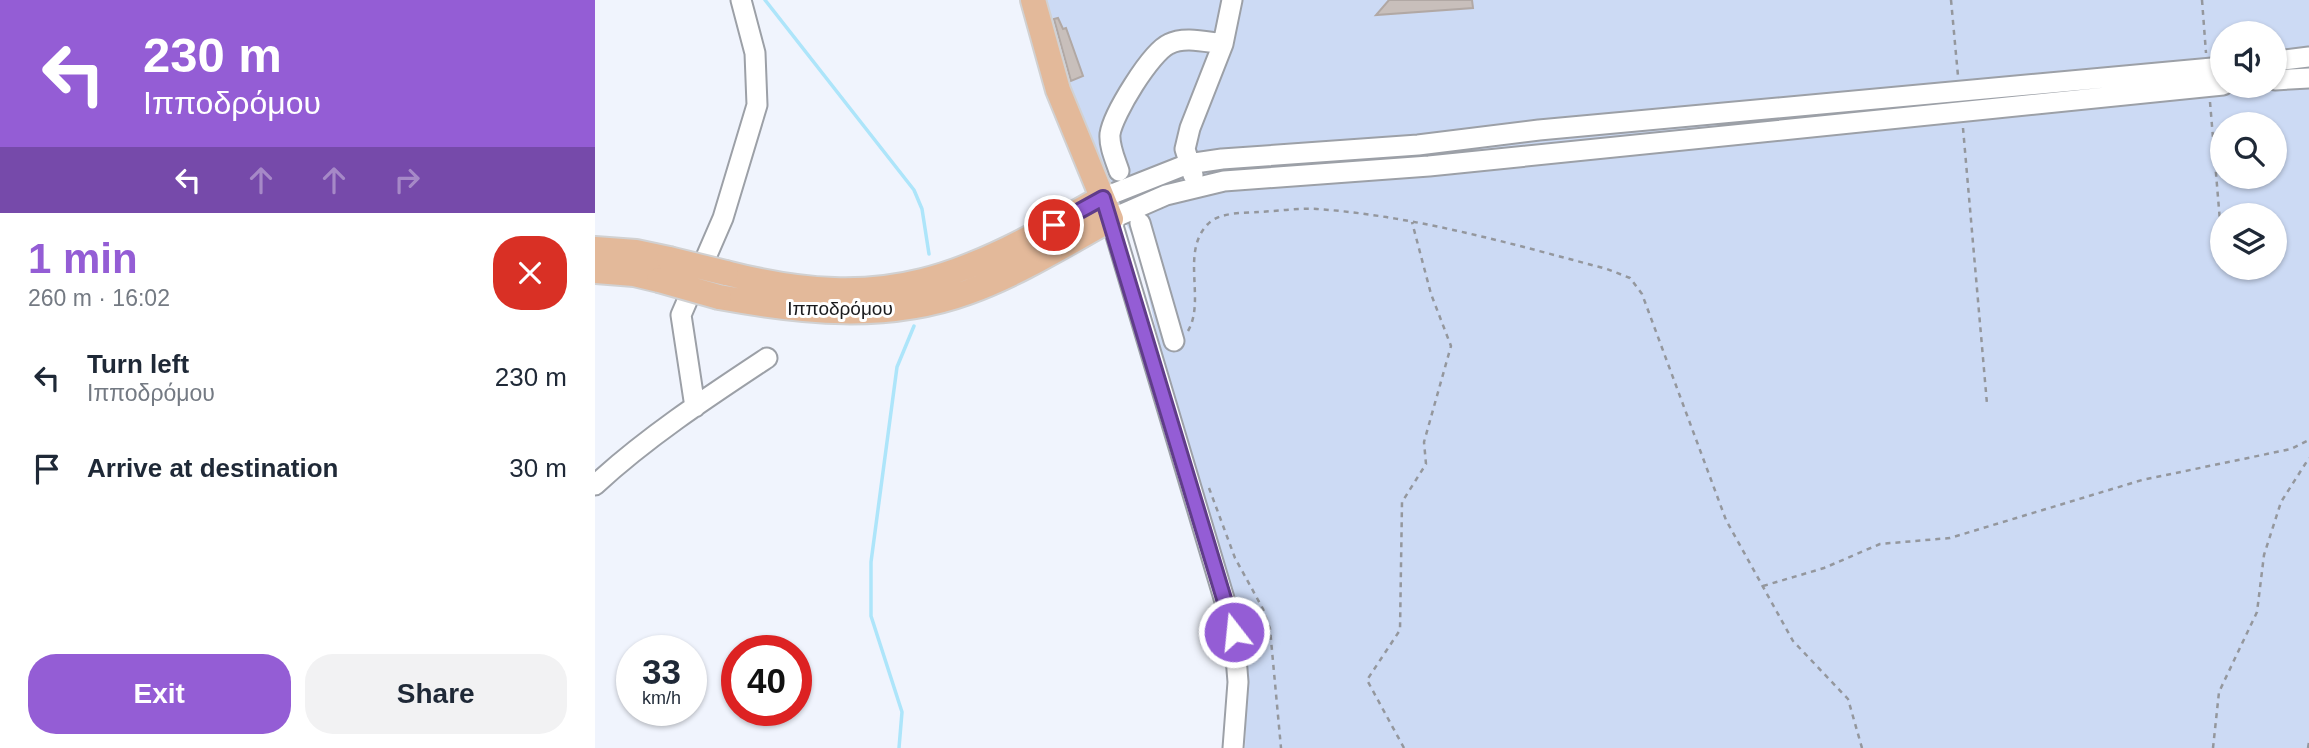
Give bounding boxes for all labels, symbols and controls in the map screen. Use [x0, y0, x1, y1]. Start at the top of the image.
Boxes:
map controls [2210, 21, 2287, 280]
button: sound [2210, 21, 2287, 98]
icon: left [28, 28, 119, 119]
text: 230 m [143, 28, 282, 82]
text: Ιπποδρόμου [143, 85, 321, 121]
button: search [2210, 112, 2287, 189]
icon: left [169, 161, 207, 199]
icon: ahead [242, 161, 280, 199]
icon: ahead [315, 161, 353, 199]
icon: right [388, 161, 426, 199]
pin [1024, 195, 1084, 255]
button: layers [2210, 203, 2287, 280]
icon: arrive [1035, 206, 1073, 244]
text: 1 min [28, 235, 138, 282]
button: close [493, 236, 567, 310]
text: 260 m · 16:02 [28, 285, 170, 311]
street label: Ιπποδρόμου [787, 298, 893, 319]
text: Turn left [87, 349, 189, 379]
icon: left [28, 359, 66, 397]
text: 230 m [495, 362, 567, 392]
text: Ιπποδρόμου [87, 380, 215, 406]
icon: arrive [28, 450, 66, 488]
text: Arrive at destination [87, 453, 338, 483]
text: 30 m [509, 453, 567, 483]
position arrow [1197, 595, 1271, 669]
speed limit sign: 40 [721, 635, 812, 726]
text: 33 [642, 652, 681, 691]
button: Exit [28, 654, 291, 734]
button: Share [305, 654, 567, 734]
text: km/h [642, 688, 681, 708]

